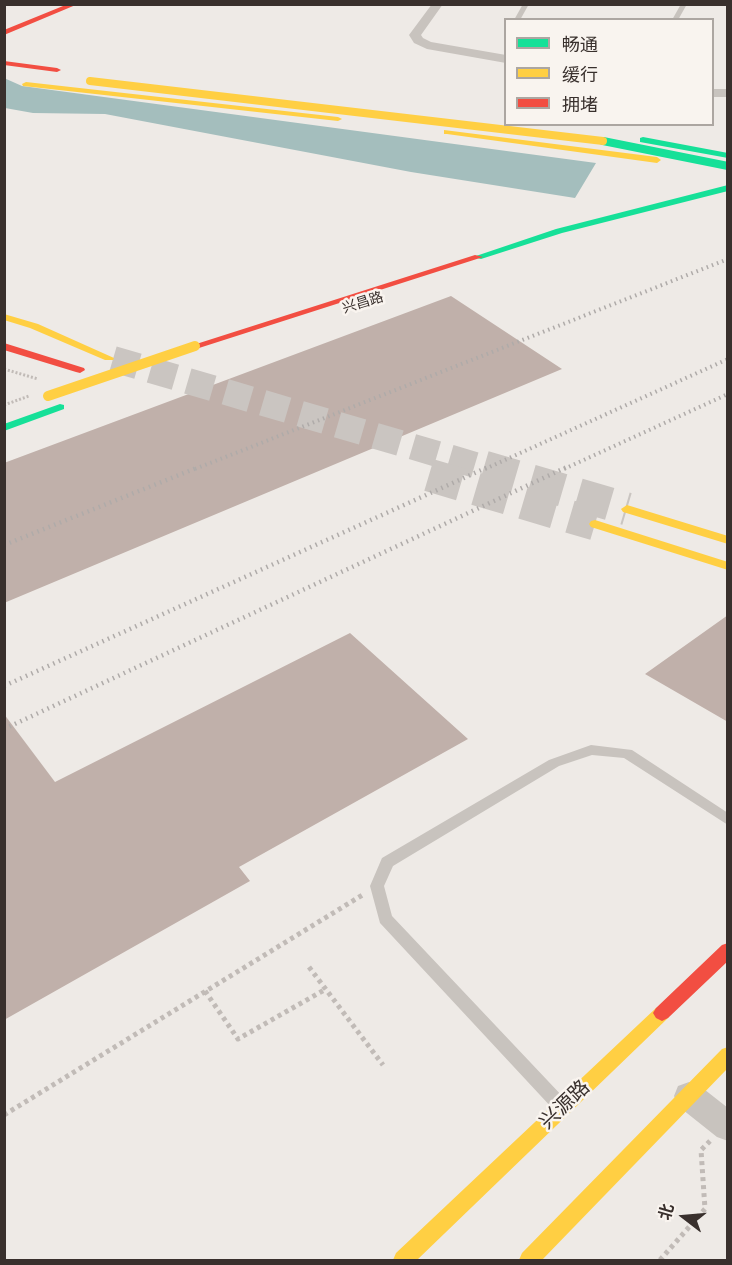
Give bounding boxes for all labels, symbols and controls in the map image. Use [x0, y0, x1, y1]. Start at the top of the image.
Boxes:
legend [504, 18, 714, 126]
text: 畅通 [562, 34, 598, 56]
text: 缓行 [562, 64, 598, 86]
text: 拥堵 [562, 94, 598, 116]
street label: 兴昌路 [340, 289, 386, 317]
street label: 兴源路 [535, 1076, 595, 1134]
north arrow [654, 1187, 714, 1247]
text: 北 [655, 1202, 678, 1222]

